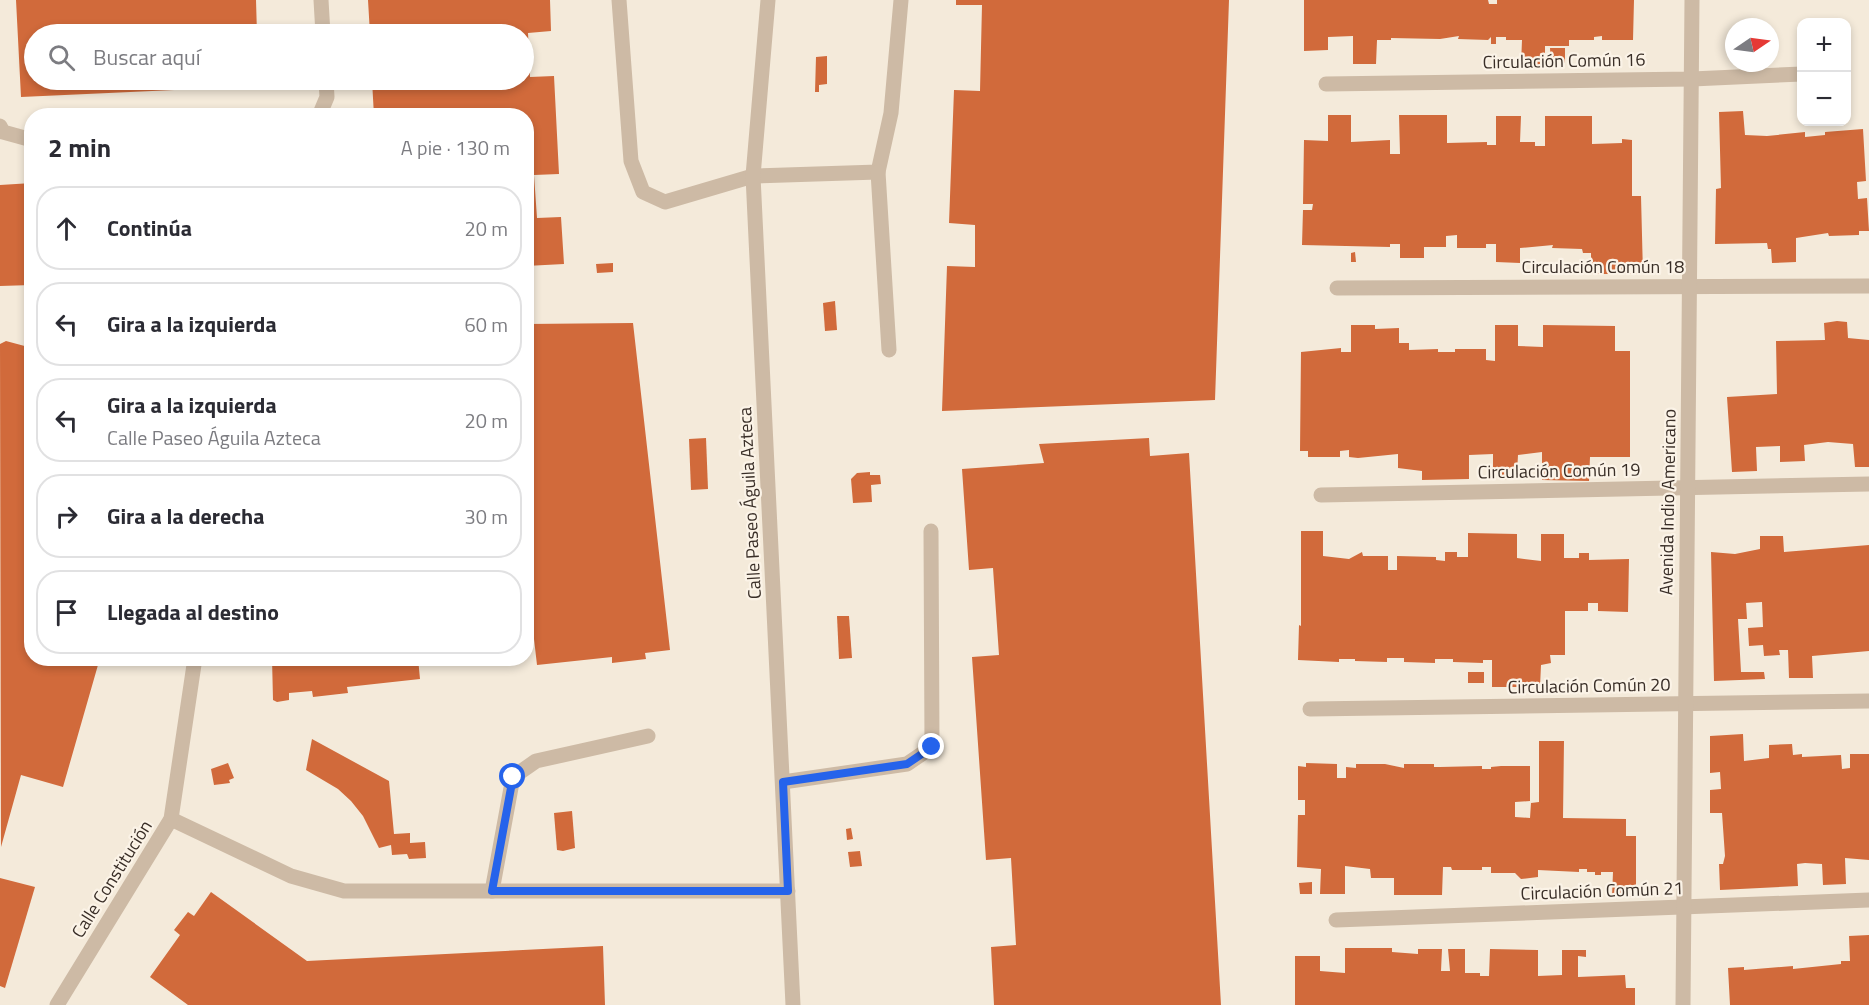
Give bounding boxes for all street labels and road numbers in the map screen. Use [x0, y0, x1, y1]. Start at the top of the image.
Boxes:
street label: Circulación Común 16 [1482, 46, 1646, 75]
street label: Circulación Común 18 [1522, 253, 1684, 280]
street label: Calle Paseo Águila Azteca [731, 406, 768, 600]
street label: Avenida Indio Americano [1652, 409, 1683, 595]
street label: Circulación Común 19 [1477, 456, 1641, 485]
street label: Circulación Común 20 [1507, 671, 1671, 700]
street label: Calle Constitución [65, 815, 159, 943]
street label: Circulación Común 21 [1520, 874, 1684, 907]

